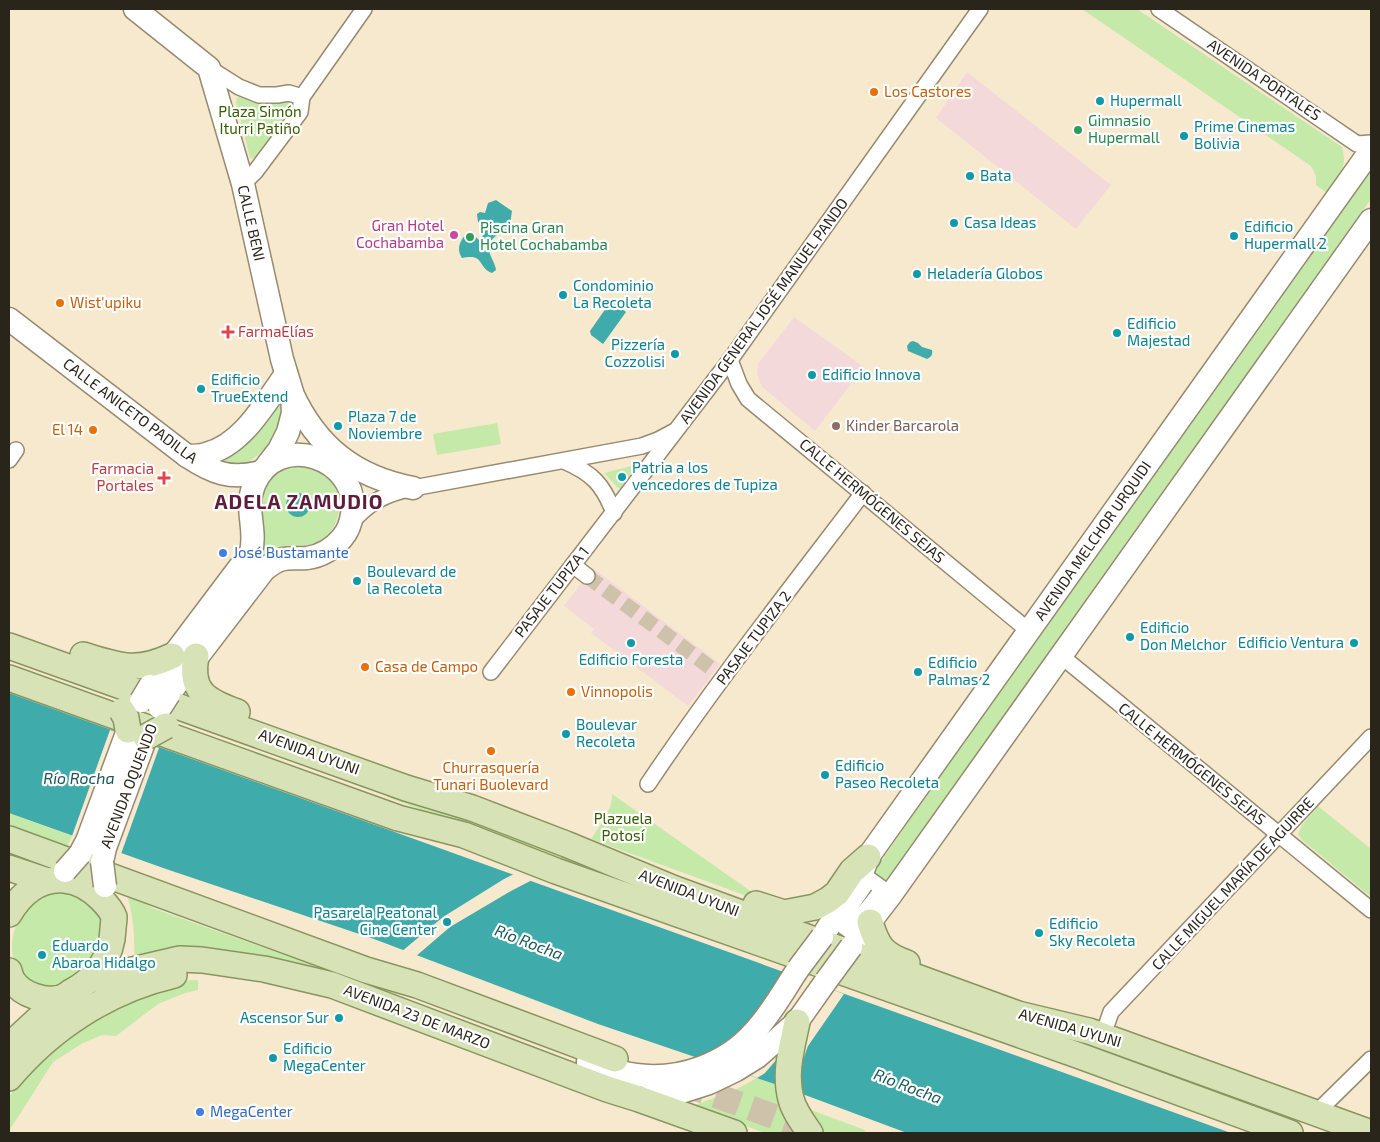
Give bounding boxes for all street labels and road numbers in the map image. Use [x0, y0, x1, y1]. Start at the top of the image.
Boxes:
street label: AVENIDA PORTALES [1204, 35, 1325, 124]
street label: CALLE BENI [235, 183, 269, 262]
street label: AVENIDA GENERAL JOSÉ MANUEL PANDO [675, 194, 851, 427]
street label: CALLE ANICETO PADILLA [60, 354, 202, 467]
street label: CALLE HERMÓGENES SEJAS [796, 434, 949, 566]
street label: AVENIDA MELCHOR URQUIDI [1030, 457, 1155, 624]
street label: PASAJE TUPIZA 1 [510, 542, 592, 640]
street label: PASAJE TUPIZA 2 [712, 587, 794, 688]
street label: CALLE HERMÓGENES SEJAS [1115, 698, 1270, 828]
street label: AVENIDA OQUENDO [96, 721, 161, 851]
street label: AVENIDA UYUNI [256, 724, 362, 778]
street label: CALLE MIGUEL MARÍA DE AGUIRRE [1147, 793, 1317, 973]
street label: AVENIDA UYUNI [637, 865, 742, 919]
street label: AVENIDA 23 DE MARZO [342, 980, 493, 1052]
street label: AVENIDA UYUNI [1017, 1004, 1124, 1050]

